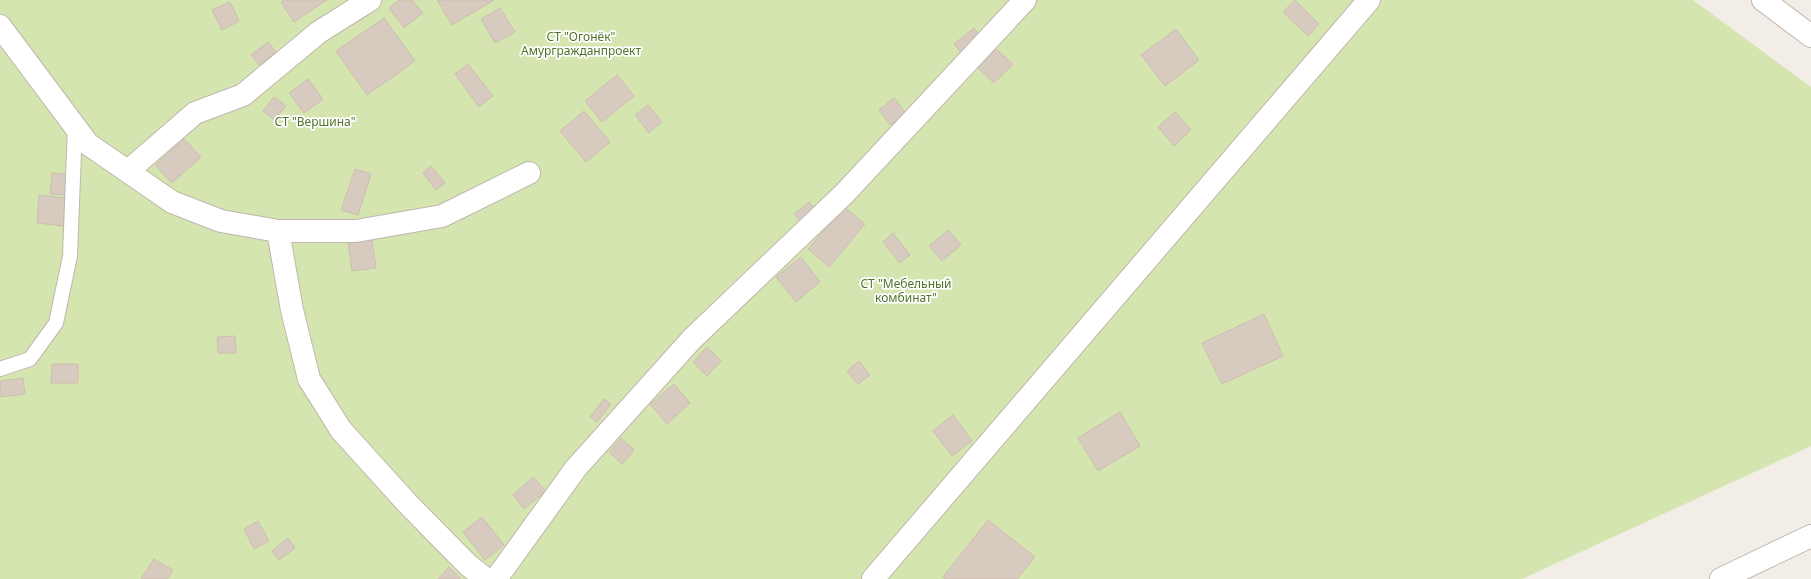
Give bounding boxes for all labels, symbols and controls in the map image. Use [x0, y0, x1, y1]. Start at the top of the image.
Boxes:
park label: СТ "Огонёк" Амургражданпроект [521, 28, 641, 59]
park label: СТ "Вершина" [274, 113, 356, 130]
park label: СТ "Мебельный комбинат" [860, 275, 952, 306]

